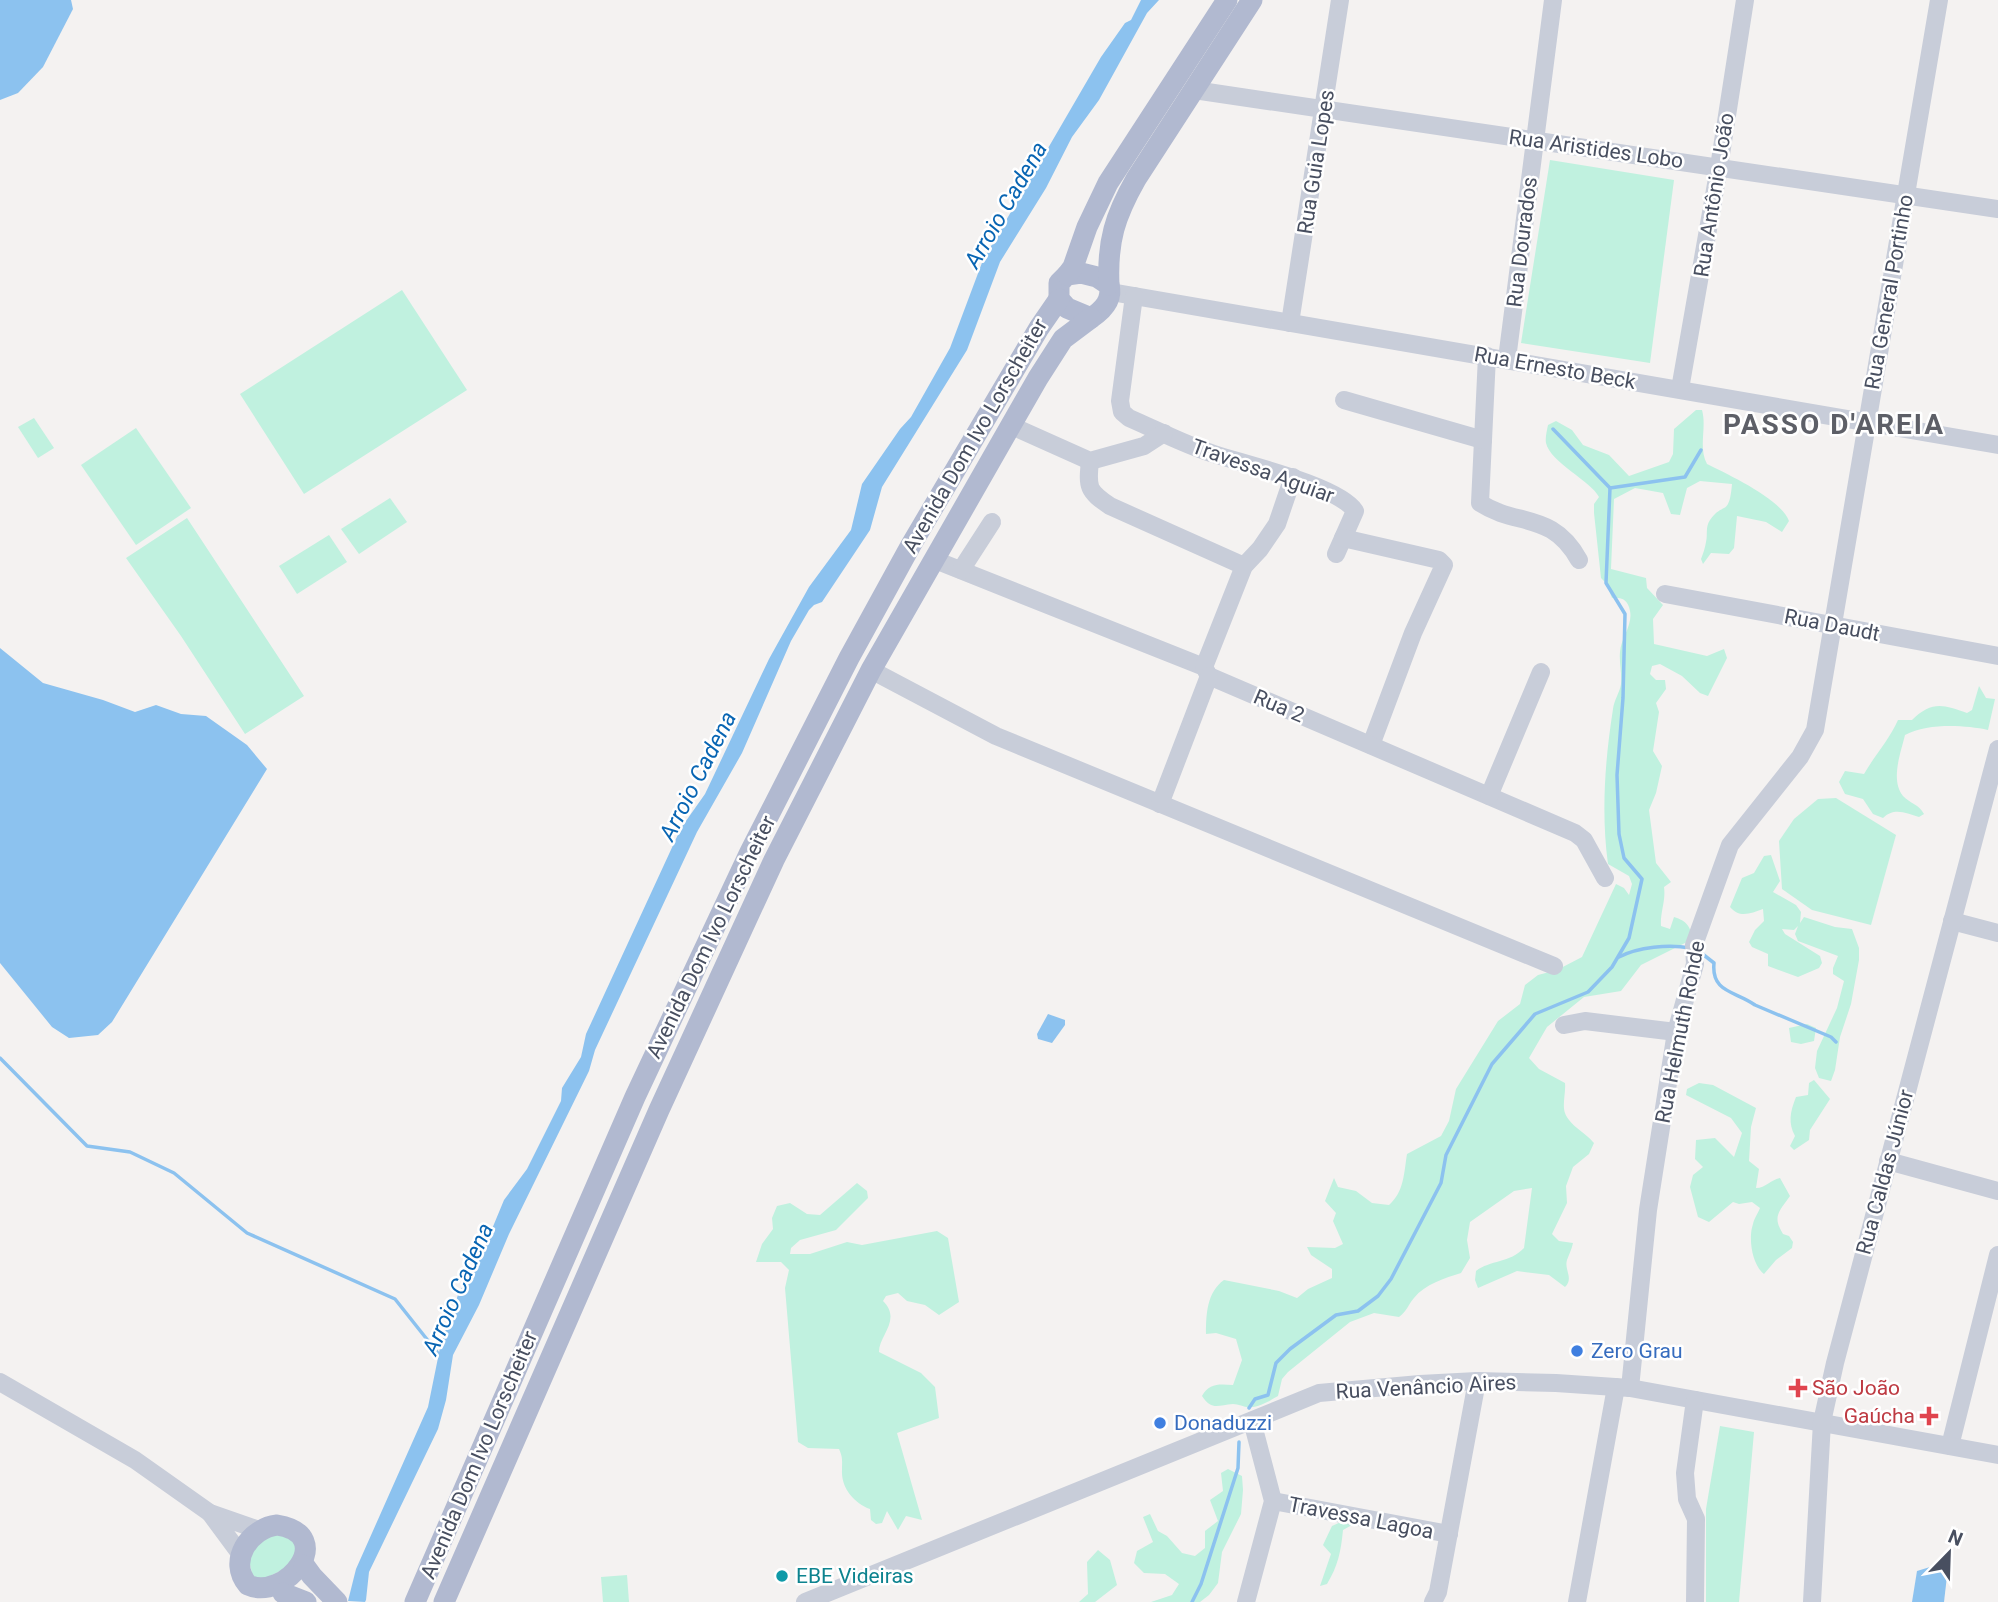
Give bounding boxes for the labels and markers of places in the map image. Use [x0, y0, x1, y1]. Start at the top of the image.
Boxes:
place label: Zero Grau [1591, 1339, 1683, 1363]
marker: Zero Grau [1569, 1343, 1585, 1359]
place label: São João [1812, 1376, 1900, 1400]
marker: São João [1790, 1380, 1806, 1396]
place label: Gaúcha [1844, 1404, 1915, 1428]
marker: Gaúcha [1921, 1408, 1937, 1424]
place label: Donaduzzi [1174, 1411, 1272, 1435]
marker: Donaduzzi [1152, 1415, 1168, 1431]
place label: EBE Videiras [796, 1564, 914, 1588]
marker: EBE Videiras [774, 1568, 790, 1584]

